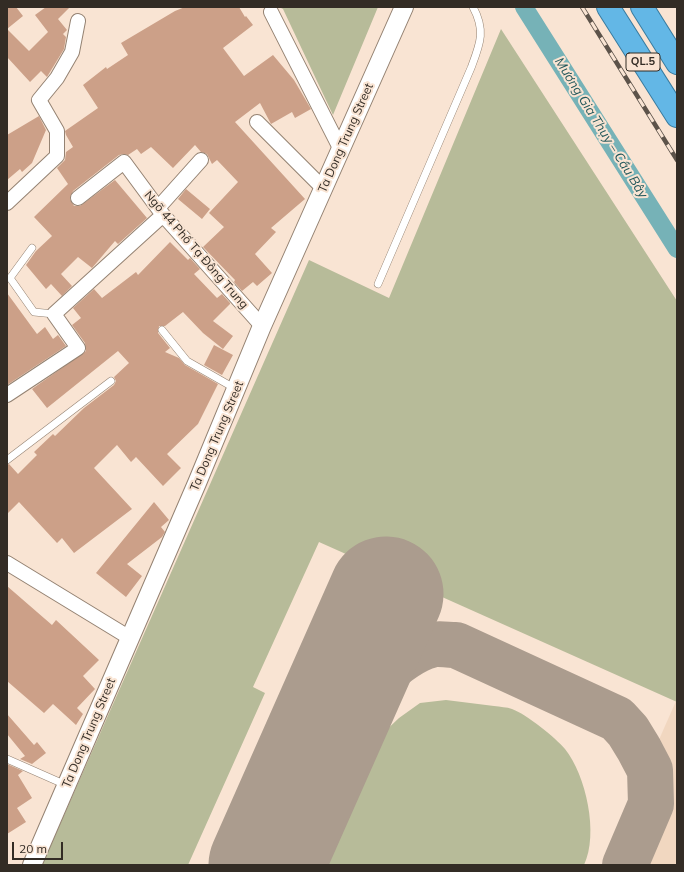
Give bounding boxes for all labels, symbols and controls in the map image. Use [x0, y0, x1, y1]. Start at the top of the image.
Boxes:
road number: QL.5 [626, 53, 660, 71]
water label: Mương Gia Thụy – Cầu Bây [551, 55, 651, 201]
street label: Ta Dong Trung Street [315, 81, 377, 195]
street label: Ngõ 44 Phố Tạ Đông Trung [141, 188, 251, 312]
street label: Ta Dong Trung Street [187, 379, 247, 493]
street label: Ta Dong Trung Street [59, 676, 119, 790]
scale bar [14, 834, 65, 860]
text: 20 m [19, 841, 47, 856]

